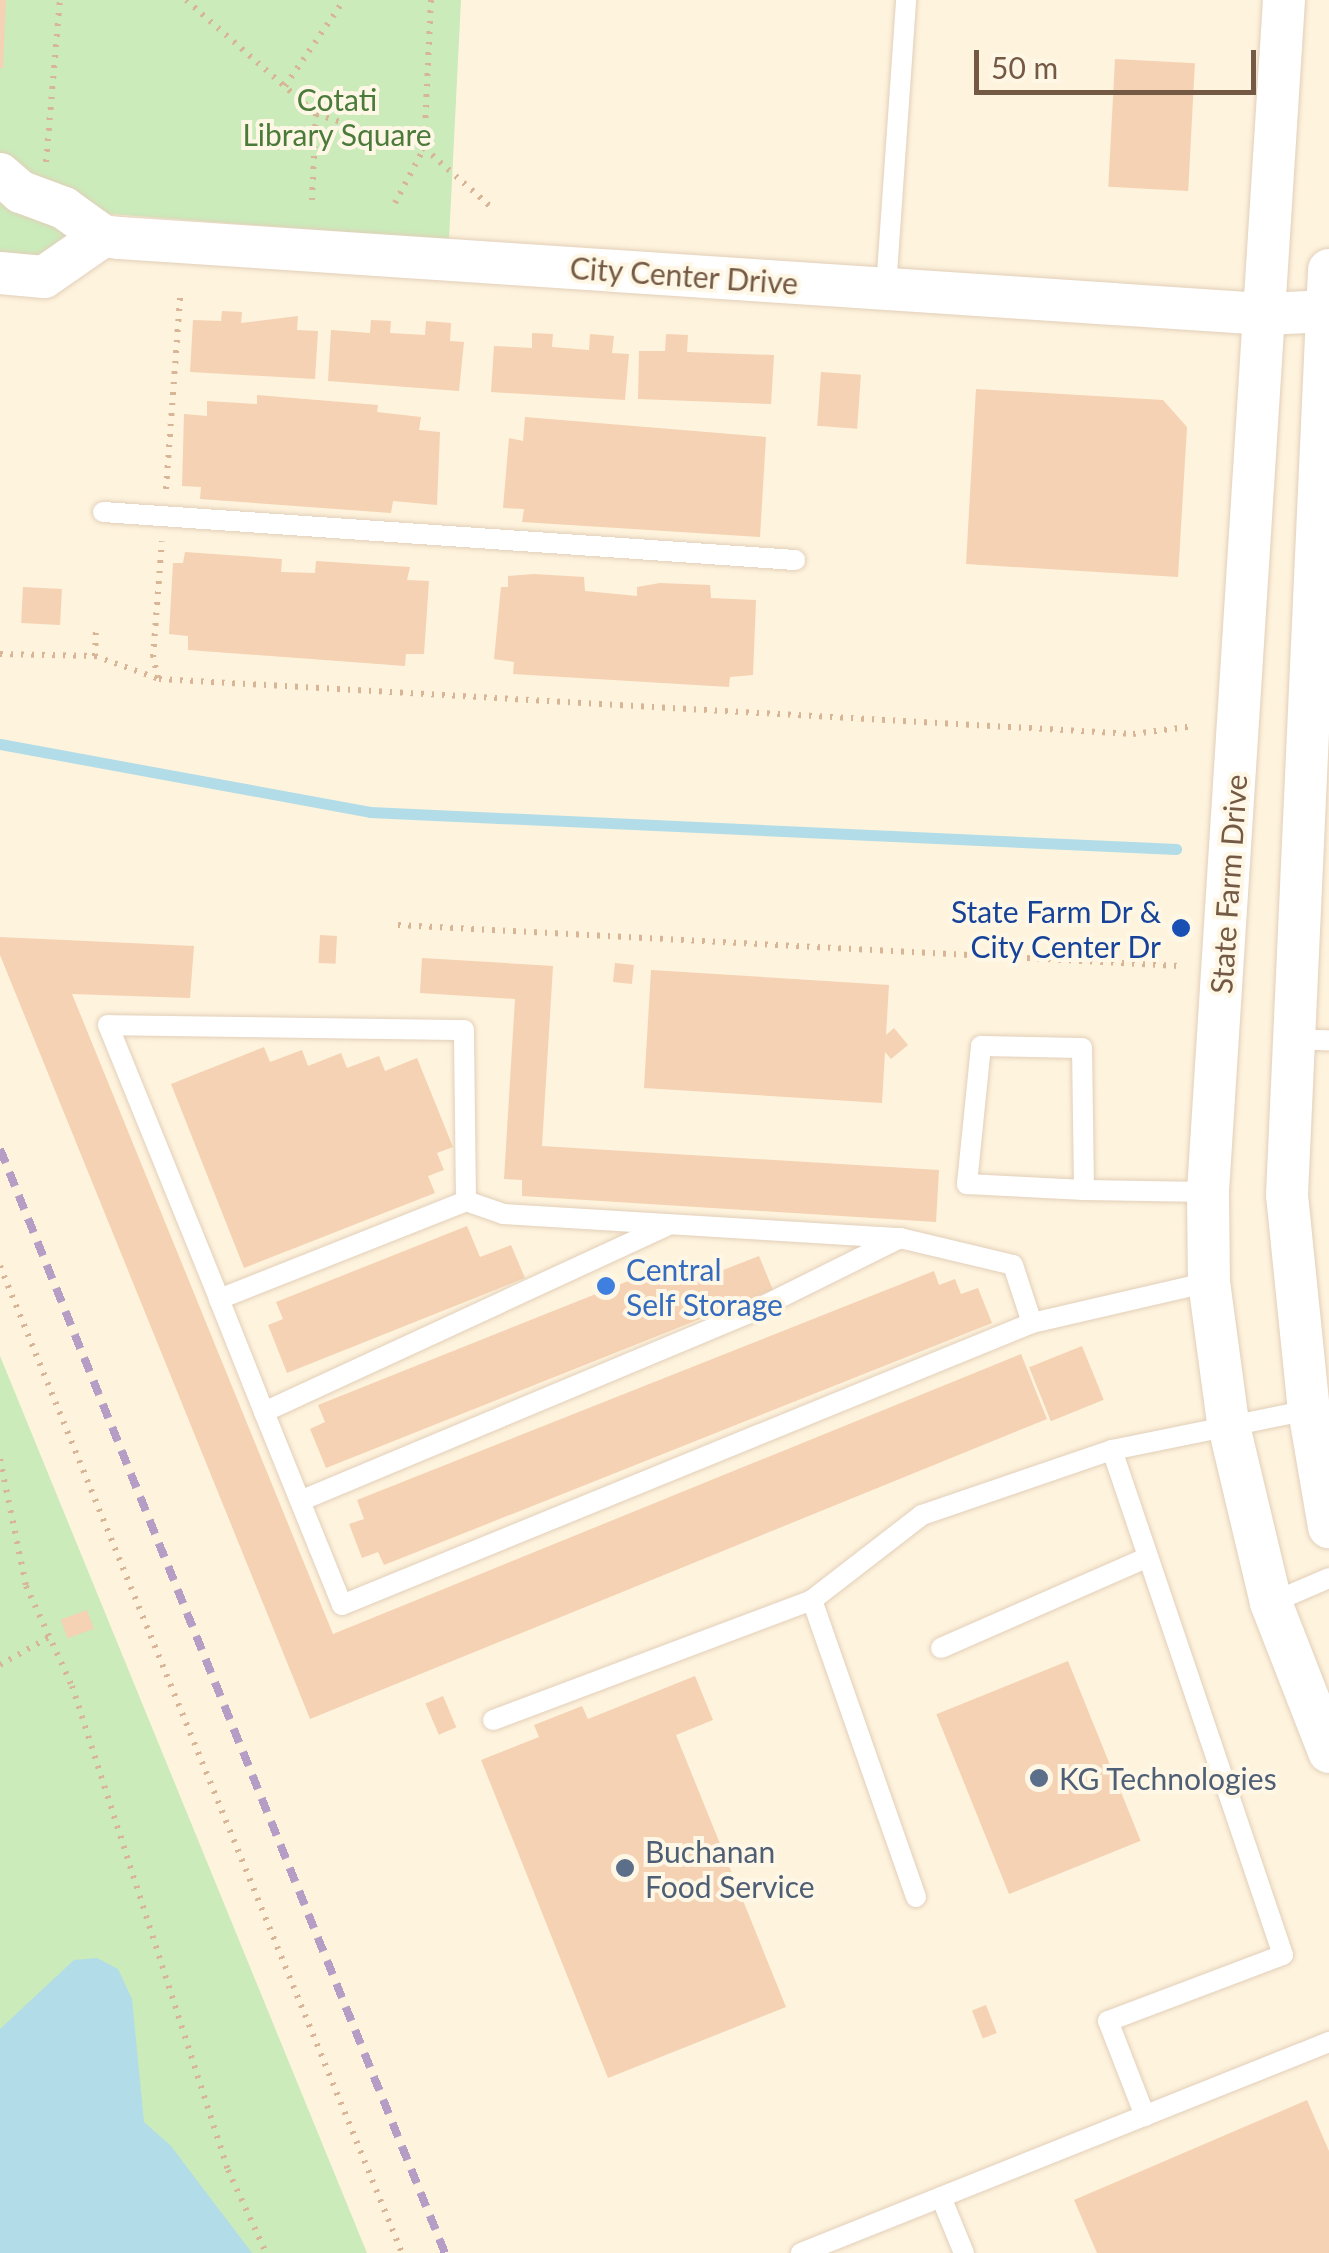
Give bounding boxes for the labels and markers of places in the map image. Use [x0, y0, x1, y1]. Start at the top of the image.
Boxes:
place label: State Farm Dr & City Center Dr [950, 893, 1161, 964]
marker: State Farm Dr & City Center Dr [1170, 917, 1192, 939]
place label: Central Self Storage [626, 1251, 783, 1322]
marker: Central Self Storage [595, 1275, 617, 1297]
place label: KG Technologies [1059, 1760, 1278, 1796]
marker: KG Technologies [1028, 1767, 1050, 1789]
place label: Buchanan Food Service [645, 1833, 815, 1904]
marker: Buchanan Food Service [614, 1857, 636, 1879]

